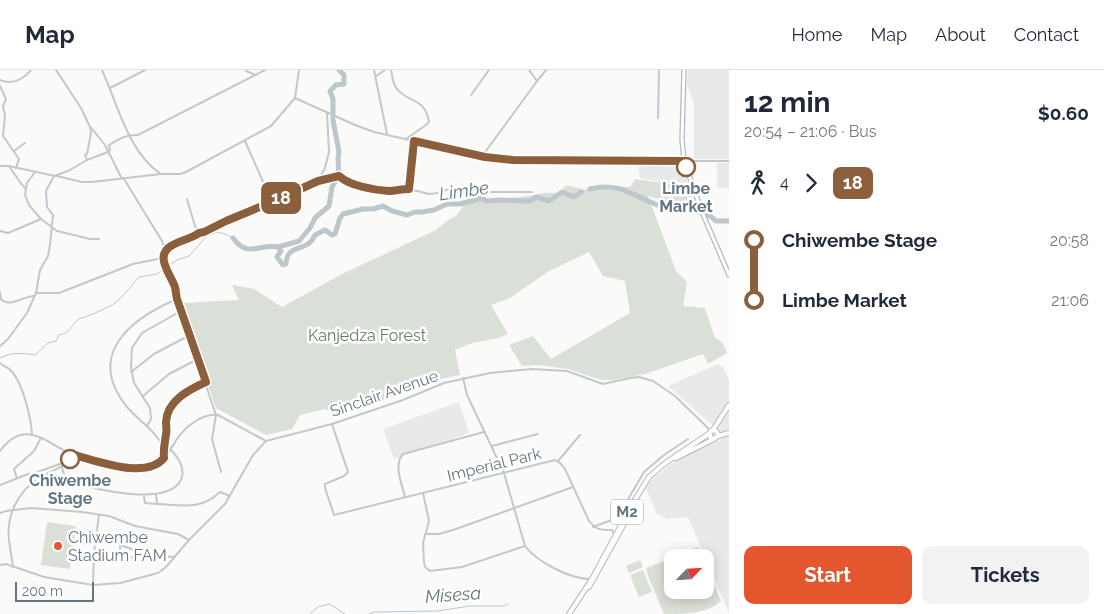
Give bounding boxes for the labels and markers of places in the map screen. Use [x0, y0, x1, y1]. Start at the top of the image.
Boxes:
marker: Limbe Market [676, 157, 696, 177]
place label: Limbe Market [659, 179, 713, 216]
marker: Chiwembe Stage [60, 449, 80, 469]
place label: Chiwembe Stage [29, 471, 111, 508]
place label: Chiwembe Stadium FAM [68, 528, 167, 565]
marker: Chiwembe Stadium FAM [52, 540, 64, 552]

